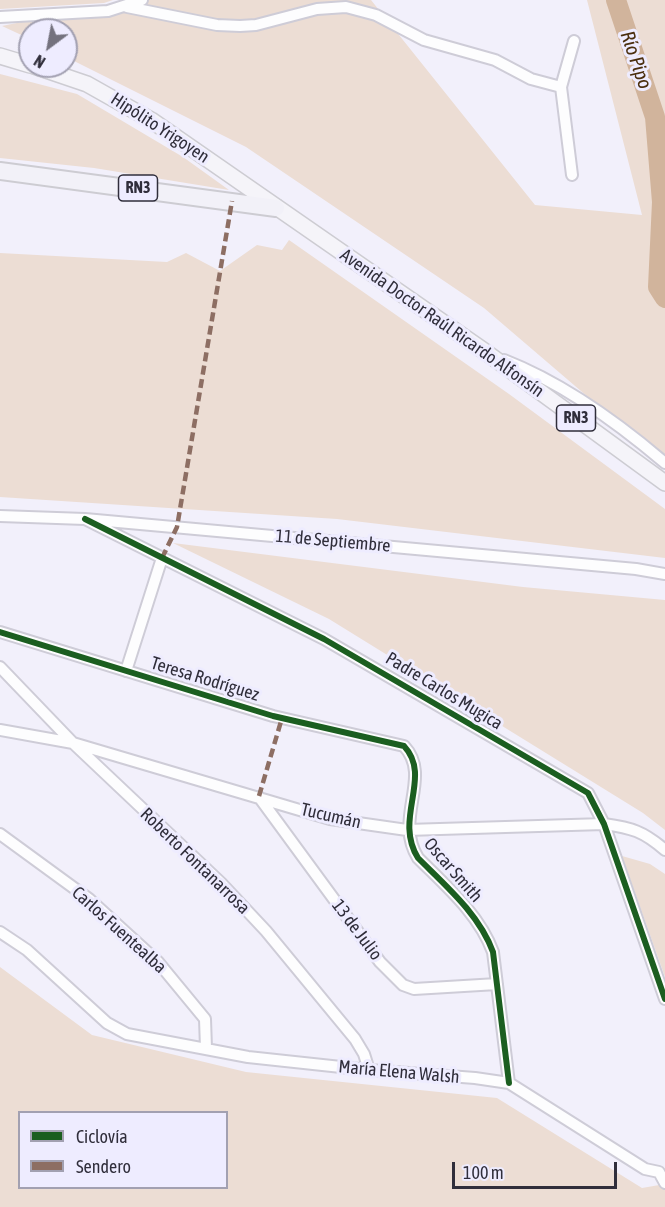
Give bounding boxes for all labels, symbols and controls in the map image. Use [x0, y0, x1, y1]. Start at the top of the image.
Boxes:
north arrow [18, 18, 78, 78]
water label: Río Pipo [615, 28, 657, 92]
text: N [31, 51, 48, 72]
street label: Hipólito Yrigoyen [107, 88, 213, 168]
road number: RN3 [118, 175, 158, 201]
street label: Avenida Doctor Raúl Ricardo Alfonsín [336, 244, 548, 402]
road number: RN3 [556, 405, 596, 431]
street label: 11 de Septiembre [275, 525, 391, 557]
street label: Padre Carlos Mugica [382, 648, 506, 734]
street label: Teresa Rodríguez [148, 652, 262, 706]
street label: Tucumán [299, 799, 363, 833]
street label: Roberto Fontanarrosa [136, 803, 254, 919]
street label: Oscar Smith [419, 833, 487, 907]
street label: Carlos Fuentealba [67, 882, 171, 978]
street label: 13 de Julio [327, 895, 387, 965]
street label: María Elena Walsh [338, 1056, 460, 1088]
legend [18, 1111, 228, 1189]
text: Ciclovía [76, 1126, 128, 1147]
scale bar [455, 1150, 620, 1188]
text: Sendero [76, 1156, 131, 1177]
text: 100 m [463, 1162, 504, 1183]

